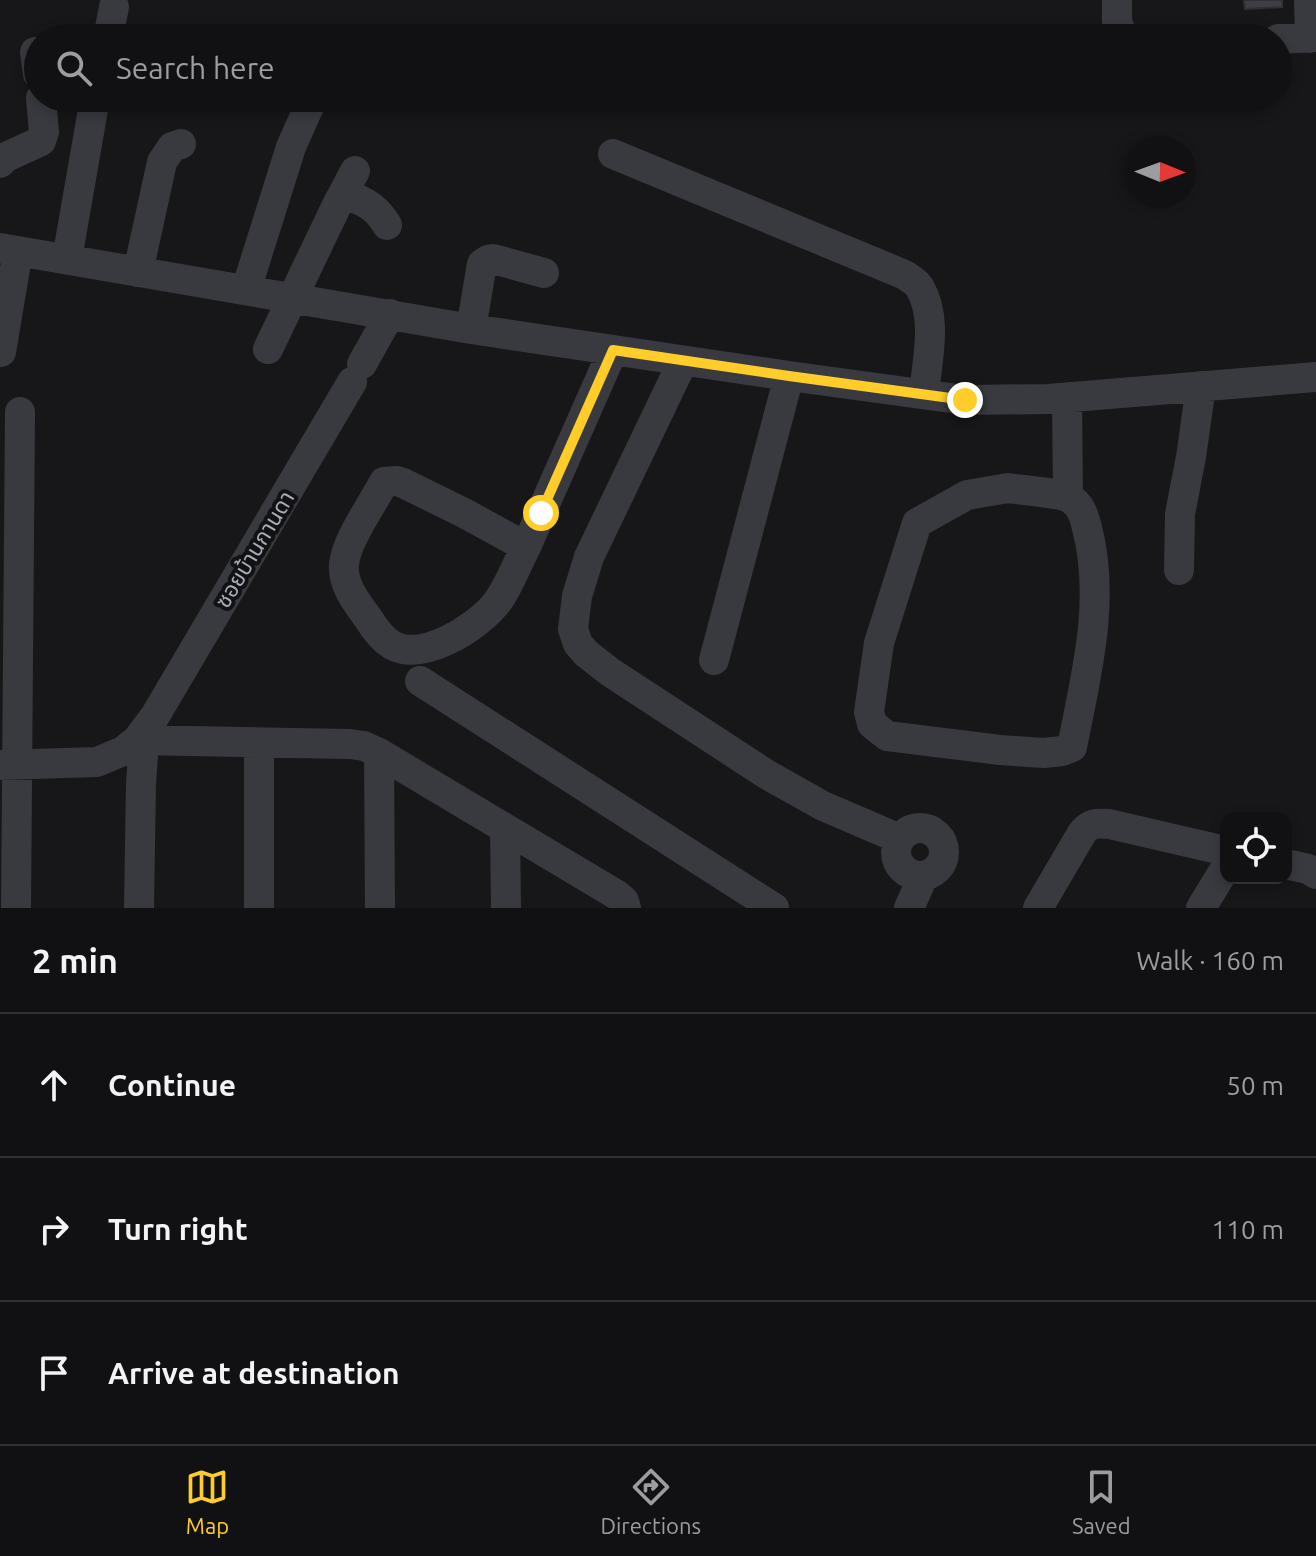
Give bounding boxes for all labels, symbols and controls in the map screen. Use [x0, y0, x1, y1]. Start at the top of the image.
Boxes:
search box [24, 24, 1292, 112]
icon: search [52, 46, 96, 90]
text: Search here [116, 51, 275, 85]
north arrow [1124, 136, 1196, 208]
route end [947, 382, 983, 418]
street label: ซอยบ้านกานดา [209, 486, 299, 612]
route start [523, 495, 559, 531]
map controls [1220, 812, 1292, 884]
button: locate [1220, 812, 1292, 884]
text: 2 min [32, 941, 118, 979]
text: Walk · 160 m [1136, 946, 1284, 975]
icon: ahead [32, 1063, 76, 1107]
text: Continue [108, 1068, 236, 1102]
text: 50 m [1226, 1071, 1284, 1100]
icon: right [32, 1207, 76, 1251]
text: Turn right [108, 1212, 248, 1246]
text: 110 m [1212, 1215, 1284, 1244]
icon: arrive [32, 1351, 76, 1395]
text: Arrive at destination [108, 1356, 400, 1390]
tab: Map [185, 1465, 229, 1538]
tab: Directions [600, 1465, 701, 1538]
tab: Saved [1072, 1465, 1131, 1538]

